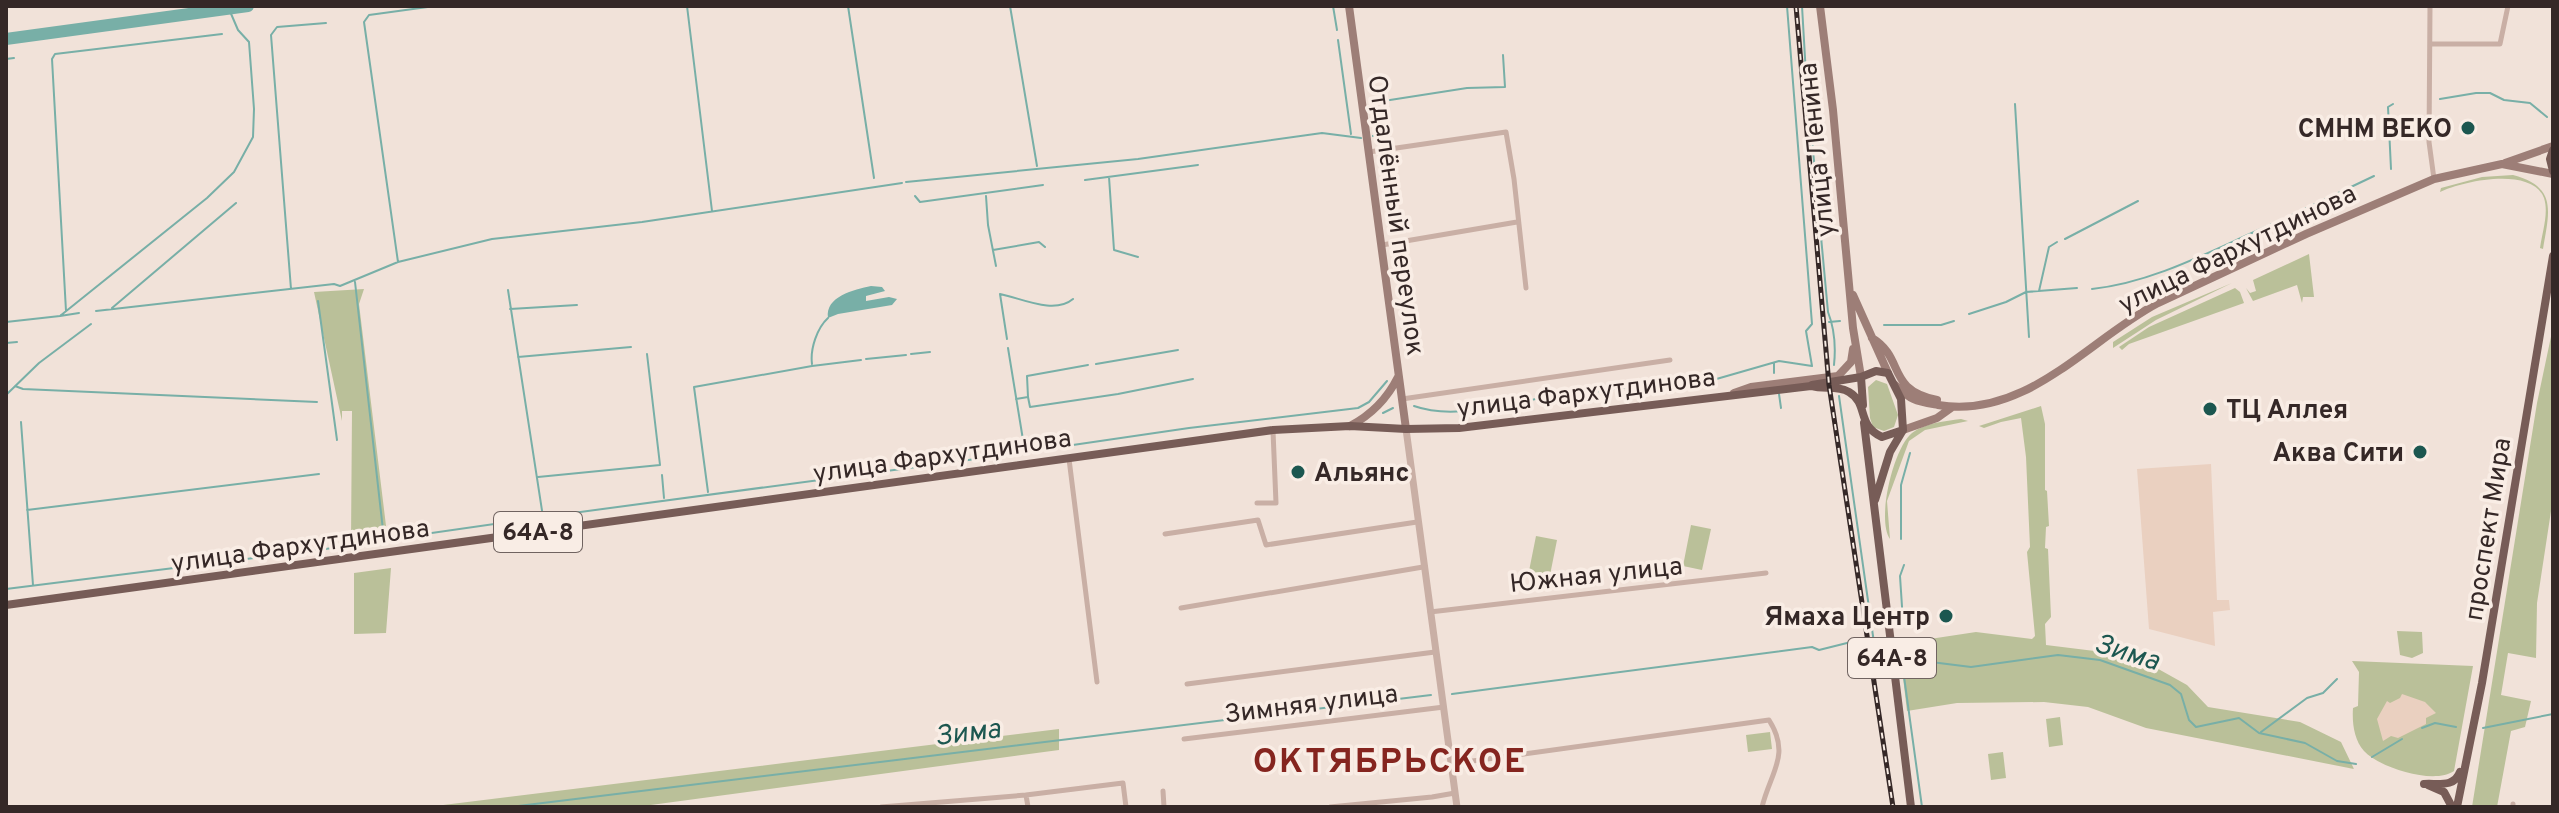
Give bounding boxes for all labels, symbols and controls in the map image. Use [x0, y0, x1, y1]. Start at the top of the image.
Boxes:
street label: улица Ленина [1793, 61, 1844, 239]
street label: Отдалённый переулок [1358, 73, 1431, 358]
place label: СМНМ ВЕКО [2298, 114, 2452, 147]
marker: СМНМ ВЕКО [2459, 119, 2477, 137]
street label: улица Фархутдинова [2114, 178, 2362, 322]
street label: улица Фархутдинова [1455, 362, 1718, 427]
place label: ТЦ Аллея [2226, 395, 2348, 428]
marker: ТЦ Аллея [2201, 400, 2219, 418]
street label: улица Фархутдинова [811, 423, 1074, 492]
street label: проспект Мира [2459, 436, 2520, 623]
place label: Аква Сити [2272, 438, 2404, 471]
marker: Аква Сити [2411, 443, 2429, 461]
place label: Альянс [1314, 458, 1410, 491]
marker: Альянс [1289, 463, 1307, 481]
road number: 64А-8 [494, 512, 582, 552]
street label: улица Фархутдинова [169, 513, 432, 582]
street label: Южная улица [1508, 551, 1684, 602]
place label: Ямаха Центр [1764, 602, 1930, 635]
marker: Ямаха Центр [1937, 607, 1955, 625]
water label: Зима [2091, 627, 2164, 681]
road number: 64А-8 [1848, 638, 1936, 678]
street label: Зимняя улица [1223, 678, 1400, 733]
water label: Зима [934, 712, 1004, 756]
district label: ОКТЯБРЬСКОЕ [1253, 742, 1527, 785]

